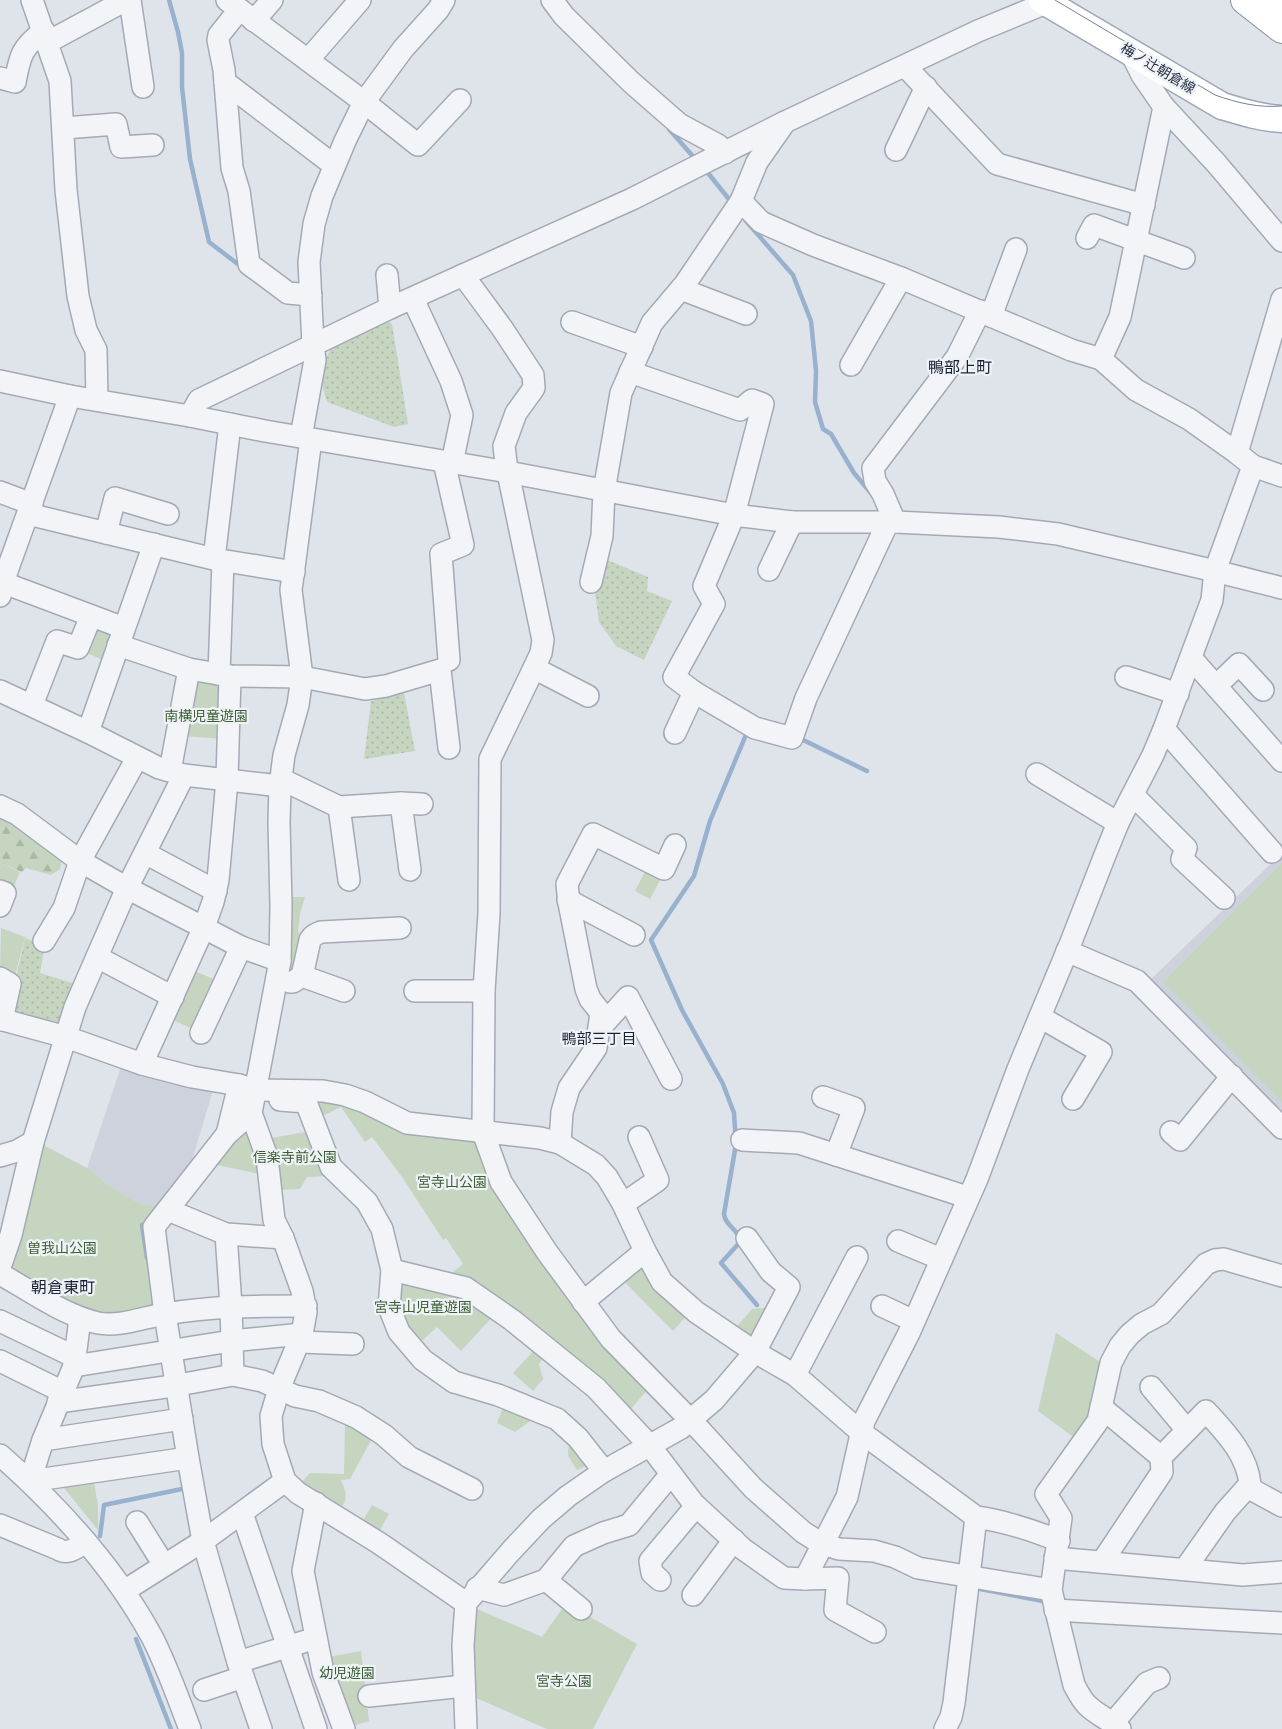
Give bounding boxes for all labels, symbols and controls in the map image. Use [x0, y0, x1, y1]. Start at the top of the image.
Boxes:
street label: 梅ノ辻朝倉線 [1116, 39, 1199, 99]
district label: 鴨部上町 [928, 357, 992, 379]
park label: 南横児童遊園 [164, 707, 248, 727]
district label: 鴨部三丁目 [561, 1029, 637, 1050]
park label: 信楽寺前公園 [253, 1148, 337, 1168]
park label: 宮寺山公園 [417, 1173, 487, 1193]
park label: 曽我山公園 [27, 1239, 97, 1259]
district label: 朝倉東町 [31, 1277, 95, 1299]
park label: 宮寺山児童遊園 [374, 1298, 472, 1318]
park label: 幼児遊園 [319, 1664, 375, 1684]
park label: 宮寺公園 [536, 1672, 592, 1692]

